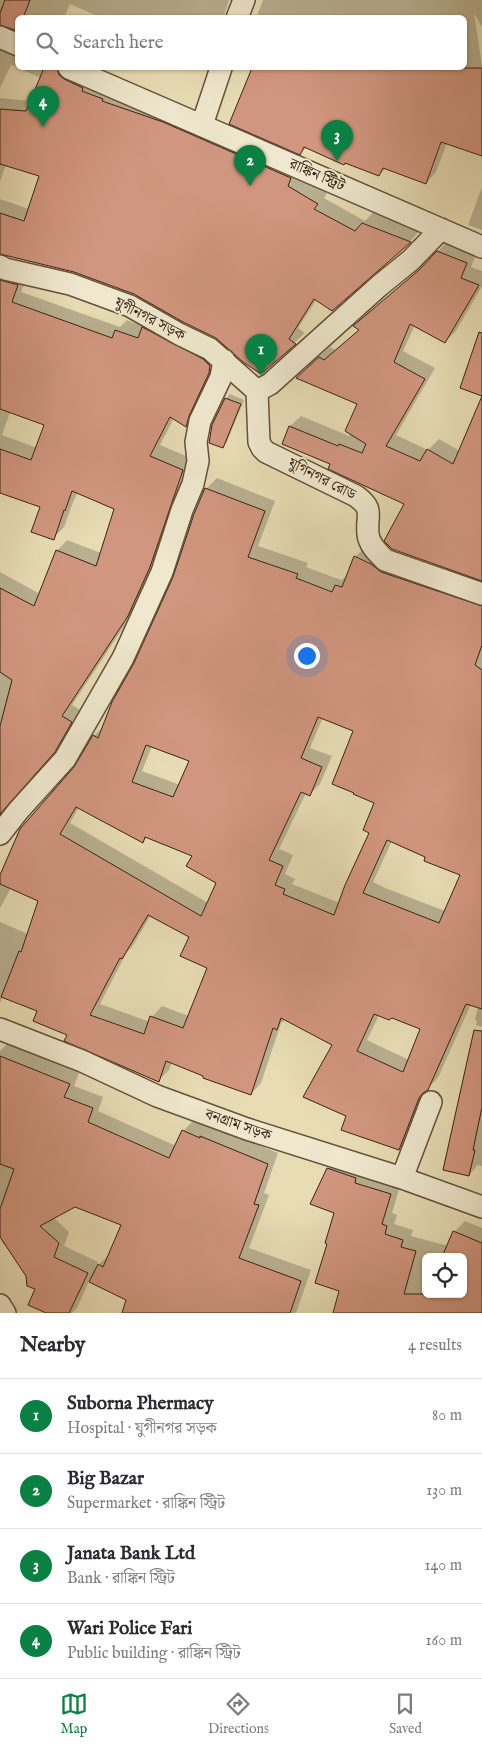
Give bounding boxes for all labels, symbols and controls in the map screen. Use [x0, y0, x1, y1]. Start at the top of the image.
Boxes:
search box [15, 15, 467, 70]
icon: search [33, 29, 61, 57]
text: Search here [73, 31, 164, 55]
pin: 4 [27, 86, 59, 127]
pin: 3 [321, 120, 353, 161]
pin: 2 [234, 145, 266, 186]
street label: রাঙ্কিন স্ট্রিট [285, 154, 348, 196]
street label: যুগীনগর সড়ক [111, 293, 189, 345]
pin: 1 [245, 334, 277, 375]
street label: যুগিনগর রোড [284, 453, 360, 505]
your location [294, 643, 320, 669]
street label: বনগ্রাম সড়ক [201, 1104, 274, 1145]
map controls [422, 1253, 467, 1298]
button: locate [422, 1253, 467, 1298]
text: Nearby [20, 1332, 85, 1359]
text: 4 results [408, 1336, 462, 1356]
text: Suborna Phermacy [67, 1392, 214, 1416]
text: 1 [33, 1406, 39, 1426]
text: 80 m [432, 1406, 462, 1426]
text: Hospital · যুগীনগর সড়ক [67, 1419, 217, 1439]
text: Big Bazar [67, 1467, 144, 1491]
text: 2 [32, 1481, 40, 1501]
text: 130 m [426, 1481, 462, 1501]
text: Supermarket · রাঙ্কিন স্ট্রিট [67, 1494, 225, 1514]
text: Janata Bank Ltd [67, 1542, 195, 1566]
text: 3 [33, 1556, 39, 1576]
text: 140 m [424, 1556, 462, 1576]
text: Bank · রাঙ্কিন স্ট্রিট [67, 1569, 175, 1589]
text: Wari Police Fari [67, 1617, 192, 1641]
text: 4 [32, 1631, 40, 1651]
text: 160 m [426, 1631, 462, 1651]
text: Public building · রাঙ্কিন স্ট্রিট [67, 1644, 241, 1664]
tab: Map [60, 1690, 88, 1738]
tab: Directions [208, 1690, 269, 1738]
tab: Saved [389, 1690, 422, 1738]

